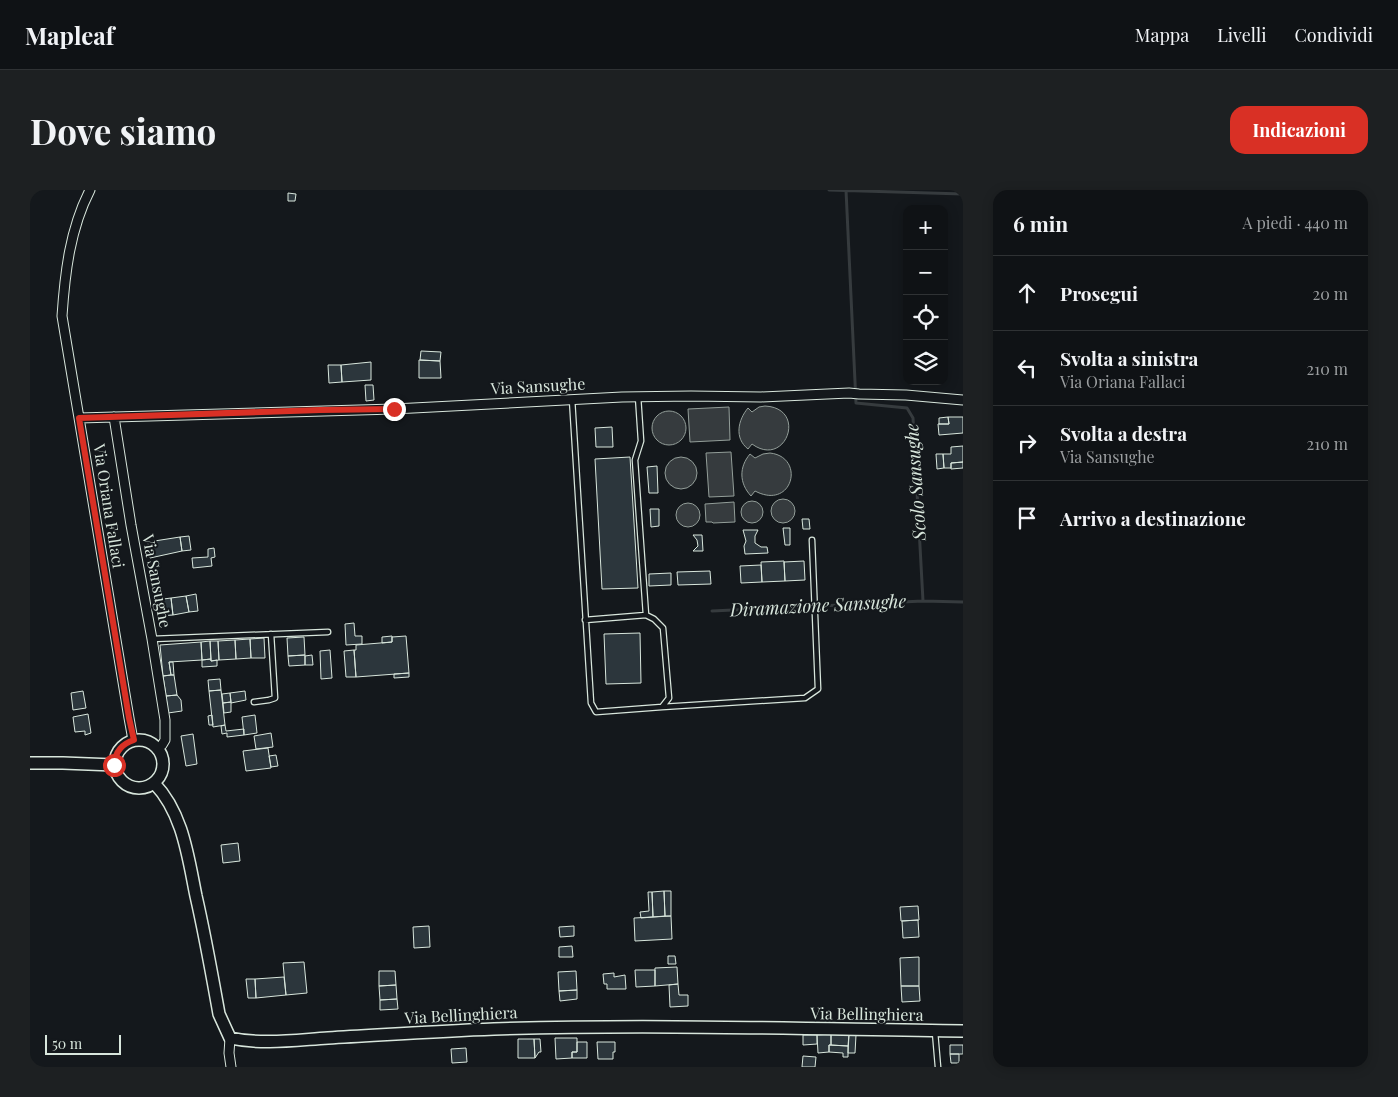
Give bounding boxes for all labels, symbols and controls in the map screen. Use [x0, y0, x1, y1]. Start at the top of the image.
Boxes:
text: Mapleaf [25, 19, 114, 51]
text: Mappa [1135, 23, 1189, 47]
text: Livelli [1217, 23, 1266, 47]
text: Condividi [1294, 23, 1373, 47]
button: Indicazioni [1230, 106, 1368, 154]
text: Dove siamo [30, 107, 216, 154]
map controls [903, 205, 948, 385]
button: + [903, 205, 948, 250]
text: 6 min [1013, 209, 1068, 237]
text: A piedi · 440 m [1242, 212, 1348, 233]
button: − [903, 250, 948, 295]
icon: ahead [1013, 279, 1041, 307]
text: Prosegui [1060, 280, 1138, 306]
text: 20 m [1313, 283, 1348, 304]
button: locate [903, 295, 948, 340]
button: layers [903, 340, 948, 385]
text: Svolta a sinistra [1060, 345, 1198, 371]
icon: left [1013, 354, 1041, 382]
text: 210 m [1307, 358, 1348, 379]
text: Via Oriana Fallaci [1060, 371, 1185, 392]
street label: Via Sansughe [489, 373, 586, 399]
route end [383, 398, 406, 421]
text: Svolta a destra [1060, 420, 1187, 446]
water label: Scolo Sansughe [899, 423, 931, 542]
icon: right [1013, 429, 1041, 457]
text: 210 m [1307, 433, 1348, 454]
street label: Via Oriana Fallaci [89, 441, 130, 570]
text: Via Sansughe [1060, 446, 1155, 467]
icon: arrive [1013, 504, 1041, 532]
text: Arrivo a destinazione [1060, 505, 1246, 531]
street label: Via Sansughe [138, 531, 177, 629]
water label: Diramazione Sansughe [728, 588, 907, 622]
route start [103, 754, 126, 777]
street label: Via Bellinghiera [403, 1001, 518, 1028]
street label: Via Bellinghiera [809, 1002, 924, 1025]
scale bar [45, 1032, 121, 1055]
text: 50 m [52, 1034, 82, 1053]

